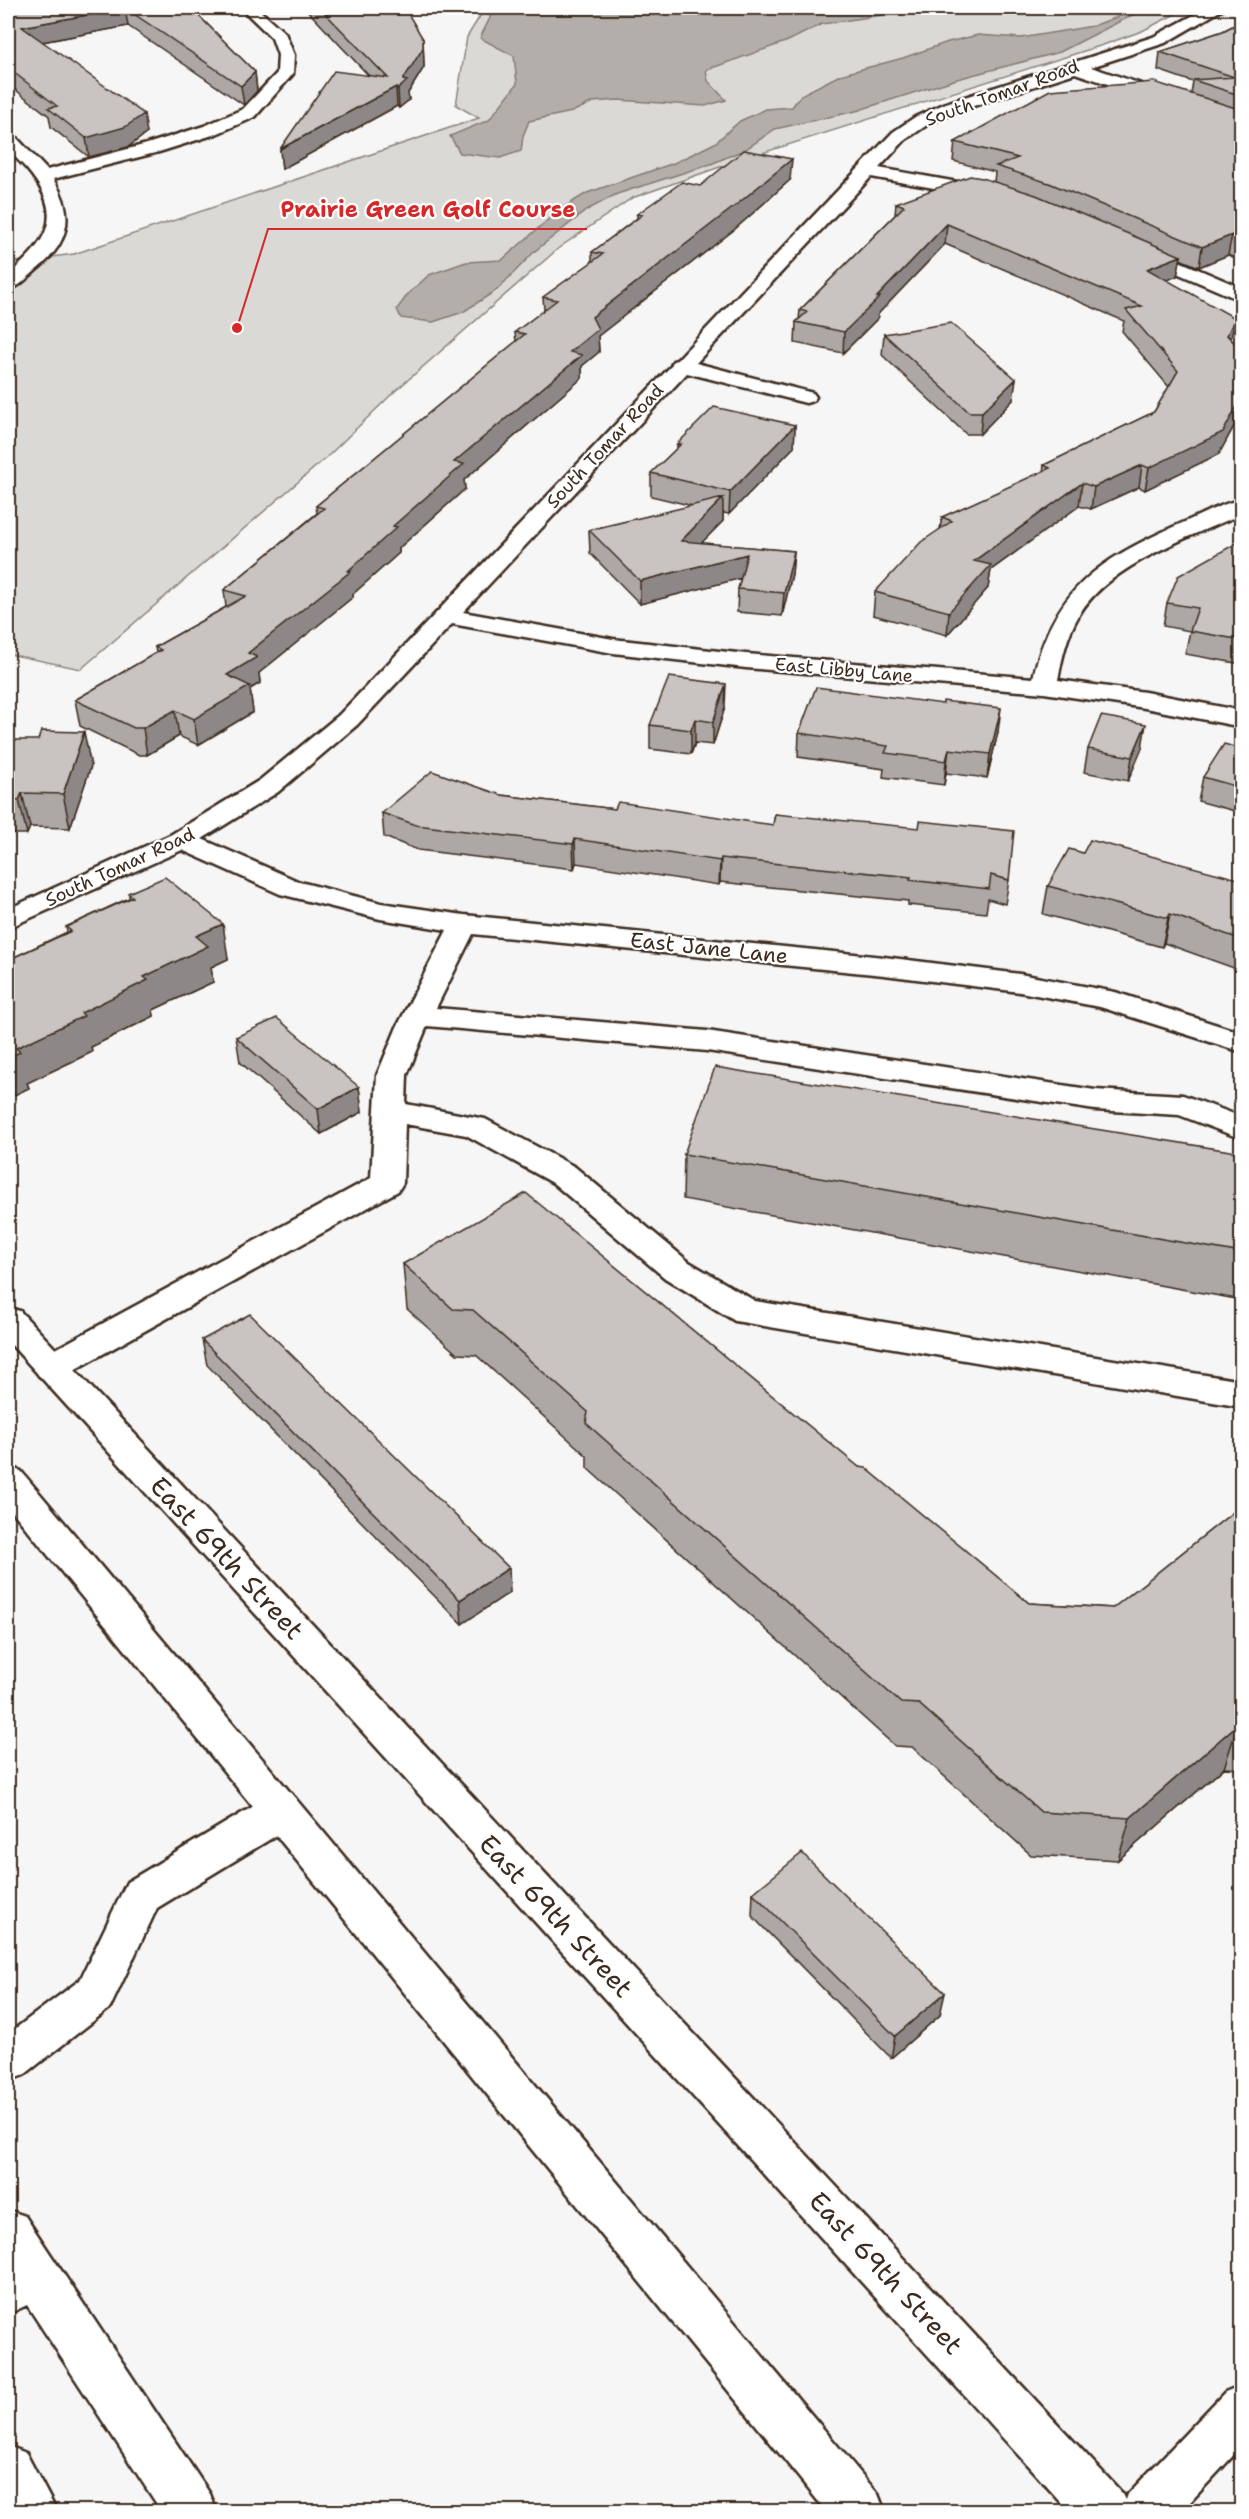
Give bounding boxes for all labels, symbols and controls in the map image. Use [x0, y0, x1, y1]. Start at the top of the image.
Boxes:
street label: South Tomar Road [922, 54, 1082, 132]
callout: Prairie Green Golf Course [268, 189, 587, 229]
text: Prairie Green Golf Course [281, 195, 575, 224]
street label: South Tomar Road [541, 379, 669, 513]
street label: East Libby Lane [774, 652, 914, 688]
street label: South Tomar Road [42, 822, 198, 912]
street label: East Jane Lane [629, 926, 789, 970]
street label: East 69th Street [143, 1469, 312, 1647]
street label: East 69th Street [472, 1827, 641, 2005]
street label: East 69th Street [802, 2184, 971, 2362]

